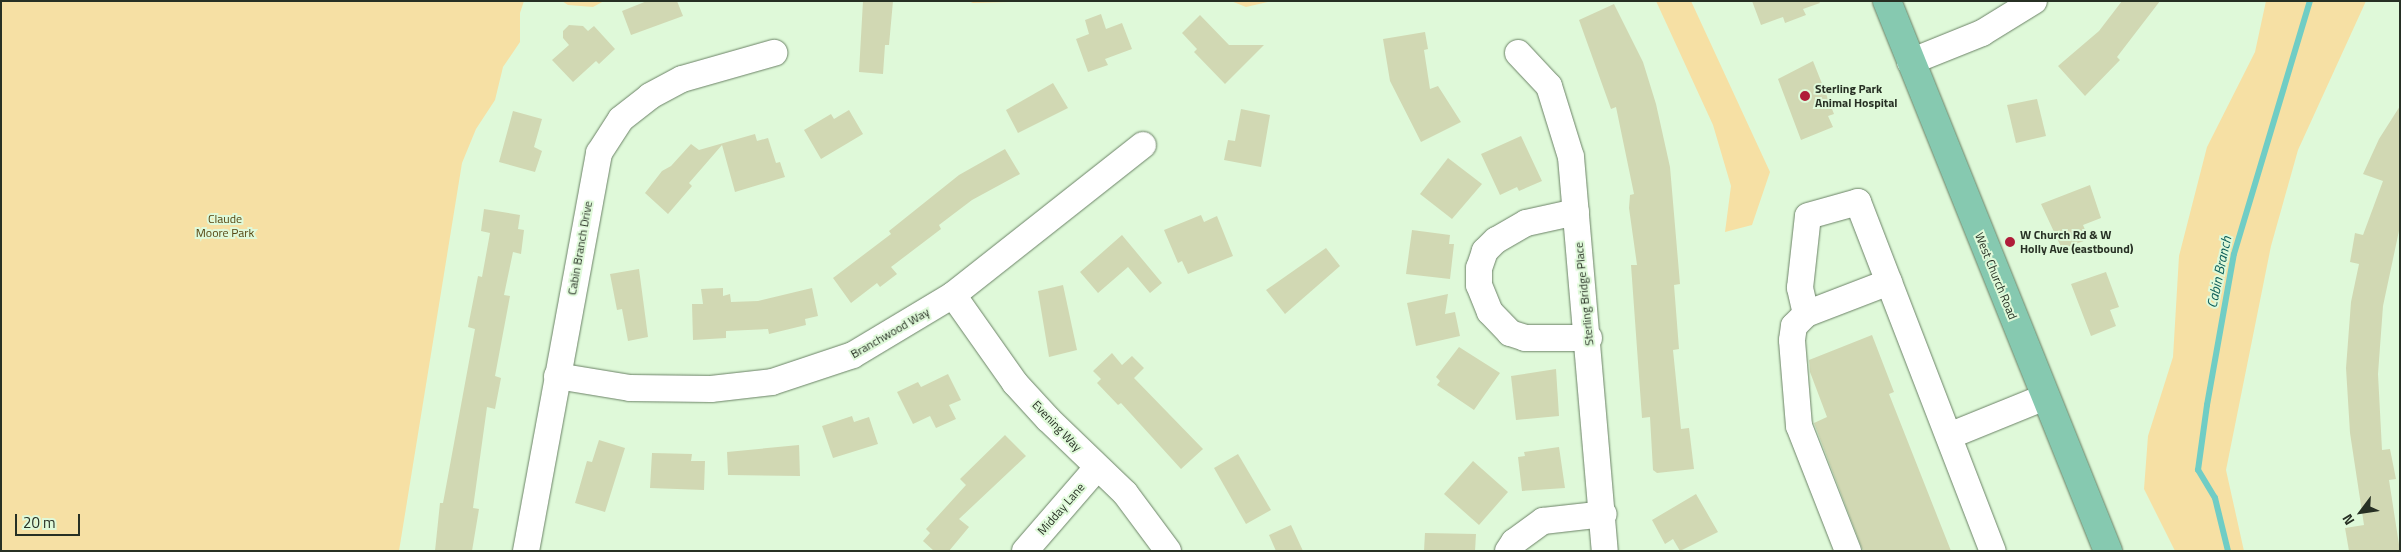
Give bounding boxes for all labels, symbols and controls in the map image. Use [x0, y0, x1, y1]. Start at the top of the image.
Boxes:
place label: Sterling Park Animal Hospital [1815, 82, 1897, 110]
marker: Sterling Park Animal Hospital [1799, 90, 1811, 102]
street label: Cabin Branch Drive [565, 200, 595, 296]
park label: Claude Moore Park [196, 212, 254, 240]
place label: W Church Rd & W Holly Ave (eastbound) [2020, 228, 2133, 256]
street label: West Church Road [1972, 230, 2020, 322]
water label: Cabin Branch [2203, 235, 2235, 309]
marker: W Church Rd & W Holly Ave (eastbound) [2004, 236, 2016, 248]
street label: Sterling Bridge Place [1571, 242, 1597, 346]
street label: Branchwood Way [848, 305, 932, 361]
street label: Evening Way [1029, 398, 1085, 454]
street label: Midday Lane [1035, 480, 1087, 538]
north arrow [2336, 487, 2386, 537]
scale bar [18, 504, 82, 536]
text: N [2336, 510, 2359, 530]
text: 20 m [23, 511, 56, 534]

